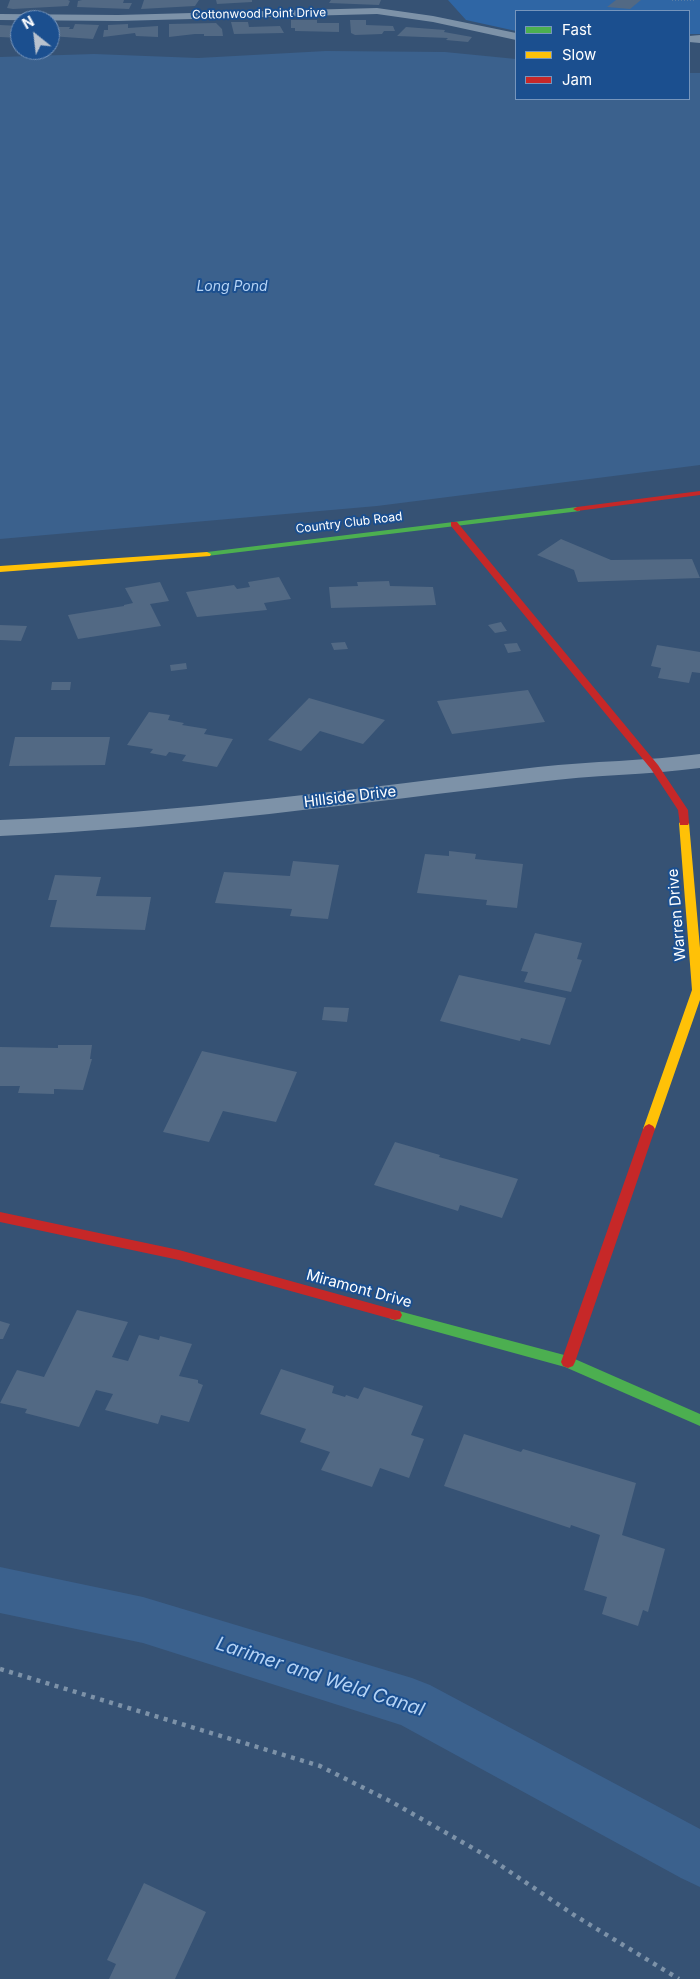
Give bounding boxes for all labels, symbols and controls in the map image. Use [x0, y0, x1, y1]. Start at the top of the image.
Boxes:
street label: Cottonwood Point Drive [192, 6, 326, 22]
north arrow [10, 10, 60, 60]
legend [515, 10, 690, 100]
text: N [19, 12, 37, 32]
text: Fast [562, 20, 592, 39]
text: Slow [562, 45, 596, 64]
text: Jam [562, 70, 592, 89]
water label: Long Pond [196, 279, 268, 295]
street label: Country Club Road [295, 509, 403, 537]
street label: Hillside Drive [303, 782, 397, 812]
street label: Warren Drive [664, 868, 690, 962]
street label: Miramont Drive [304, 1266, 414, 1312]
water label: Larimer and Weld Canal [213, 1633, 427, 1721]

